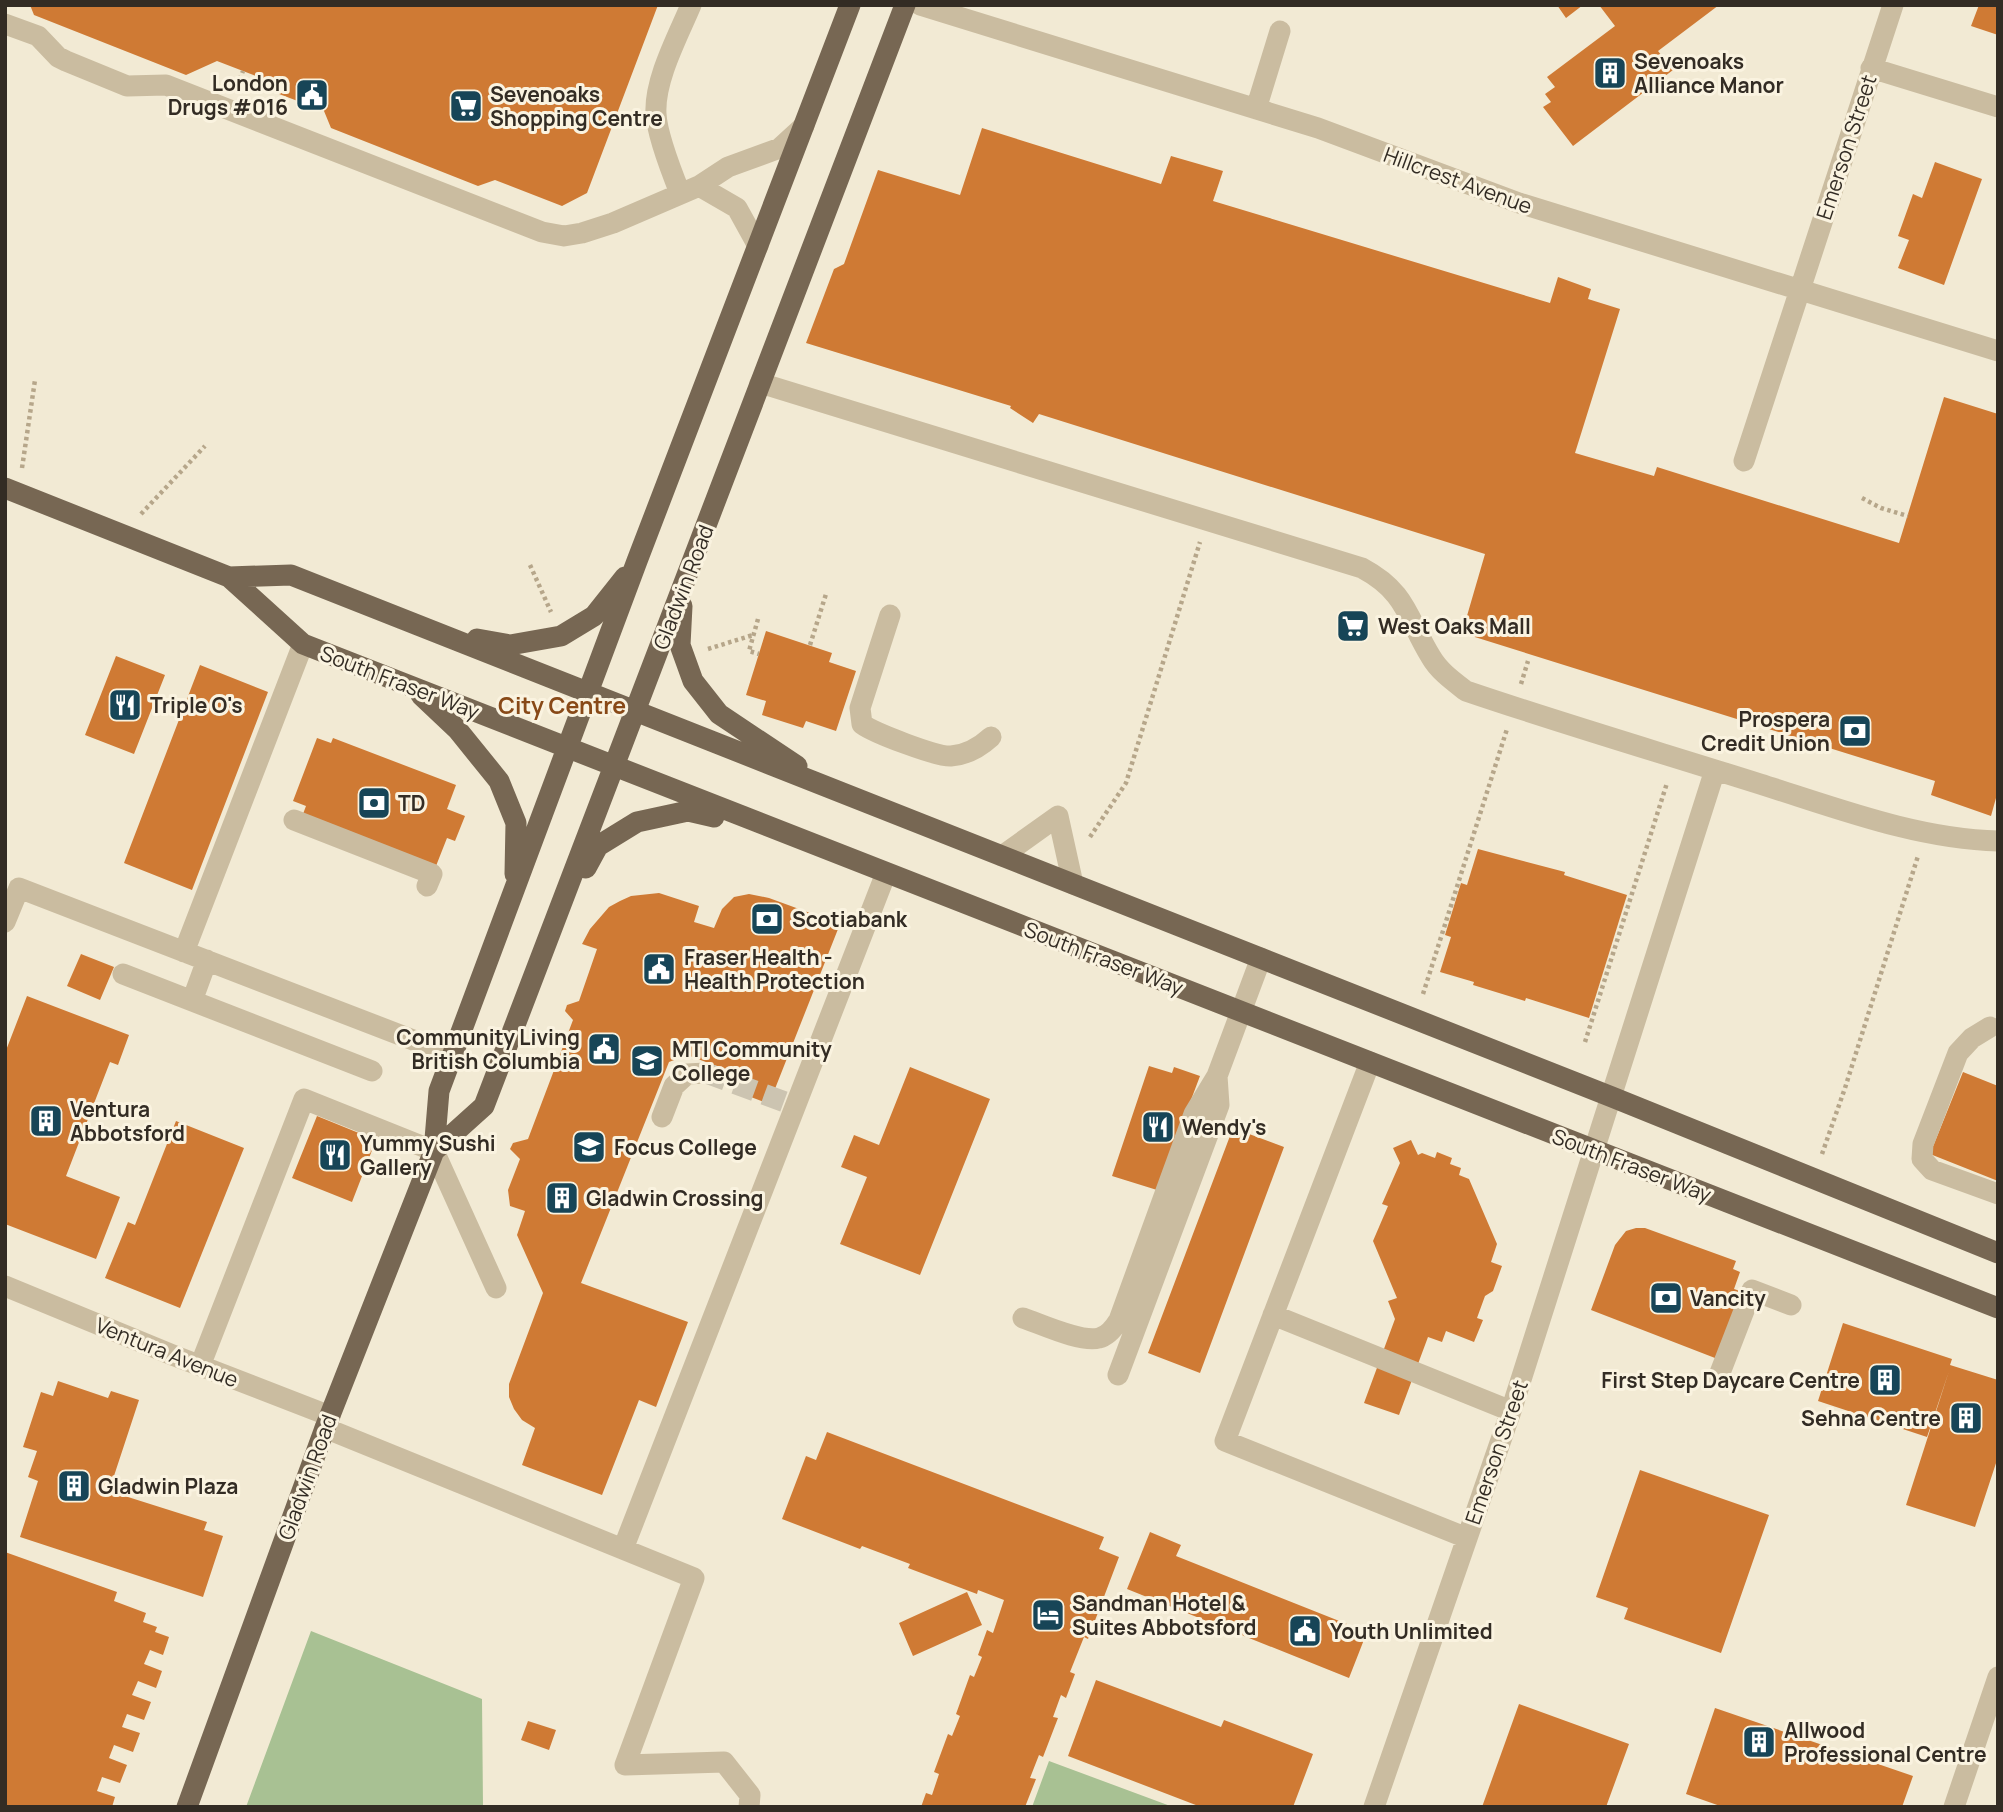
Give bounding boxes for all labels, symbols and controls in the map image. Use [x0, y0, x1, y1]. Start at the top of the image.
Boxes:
place label: Sevenoaks Alliance Manor [1634, 47, 1784, 99]
building icon: Sevenoaks Alliance Manor [1591, 54, 1629, 92]
place label: London Drugs #016 [168, 69, 288, 121]
street label: Emerson Street [1809, 71, 1883, 223]
public building icon: London Drugs #016 [293, 76, 331, 114]
place label: Sevenoaks Shopping Centre [490, 80, 663, 132]
supermarket icon: Sevenoaks Shopping Centre [447, 87, 485, 125]
street label: Hillcrest Avenue [1380, 140, 1536, 220]
street label: Gladwin Road [646, 521, 720, 653]
supermarket icon: West Oaks Mall [1334, 607, 1372, 645]
place label: West Oaks Mall [1378, 612, 1531, 640]
street label: South Fraser Way [316, 639, 484, 725]
restaurant icon: Triple O's [106, 686, 144, 724]
district label: City Centre [498, 689, 626, 721]
place label: Triple O's [150, 691, 243, 719]
place label: Prospera Credit Union [1701, 705, 1830, 757]
bank icon: Prospera Credit Union [1836, 712, 1874, 750]
bank icon: TD [355, 784, 393, 822]
place label: TD [398, 789, 425, 817]
bank icon: Scotiabank [748, 900, 786, 938]
place label: Scotiabank [792, 905, 908, 933]
street label: South Fraser Way [1020, 915, 1188, 1001]
place label: Fraser Health - Health Protection [684, 943, 865, 995]
public building icon: Fraser Health - Health Protection [640, 950, 678, 988]
place label: Community Living British Columbia [396, 1023, 580, 1075]
public building icon: Community Living British Columbia [585, 1030, 623, 1068]
place label: MTI Community College [672, 1035, 832, 1087]
school or university icon: MTI Community College [628, 1042, 666, 1080]
place label: Ventura Abbotsford [70, 1095, 185, 1147]
building icon: Ventura Abbotsford [27, 1102, 65, 1140]
restaurant icon: Wendy's [1139, 1108, 1177, 1146]
place label: Wendy's [1182, 1113, 1266, 1141]
street label: South Fraser Way [1548, 1122, 1716, 1208]
school or university icon: Focus College [570, 1128, 608, 1166]
place label: Yummy Sushi Gallery [360, 1129, 496, 1181]
place label: Focus College [614, 1133, 757, 1161]
restaurant icon: Yummy Sushi Gallery [316, 1136, 354, 1174]
building icon: Gladwin Crossing [543, 1179, 581, 1217]
place label: Gladwin Crossing [586, 1184, 764, 1212]
bank icon: Vancity [1647, 1279, 1685, 1317]
place label: Vancity [1690, 1284, 1766, 1312]
street label: Ventura Avenue [91, 1311, 243, 1393]
building icon: First Step Daycare Centre [1866, 1361, 1904, 1399]
place label: First Step Daycare Centre [1601, 1366, 1860, 1394]
street label: Emerson Street [1458, 1376, 1534, 1528]
building icon: Sehna Centre [1947, 1399, 1985, 1437]
place label: Sehna Centre [1801, 1404, 1941, 1432]
street label: Gladwin Road [271, 1411, 343, 1543]
building icon: Gladwin Plaza [55, 1467, 93, 1505]
place label: Gladwin Plaza [98, 1472, 238, 1500]
place label: Sandman Hotel & Suites Abbotsford [1072, 1589, 1257, 1641]
hotel icon: Sandman Hotel & Suites Abbotsford [1029, 1596, 1067, 1634]
public building icon: Youth Unlimited [1286, 1612, 1324, 1650]
place label: Youth Unlimited [1330, 1617, 1493, 1645]
place label: Allwood Professional Centre [1784, 1716, 1987, 1768]
building icon: Allwood Professional Centre [1740, 1723, 1778, 1761]

